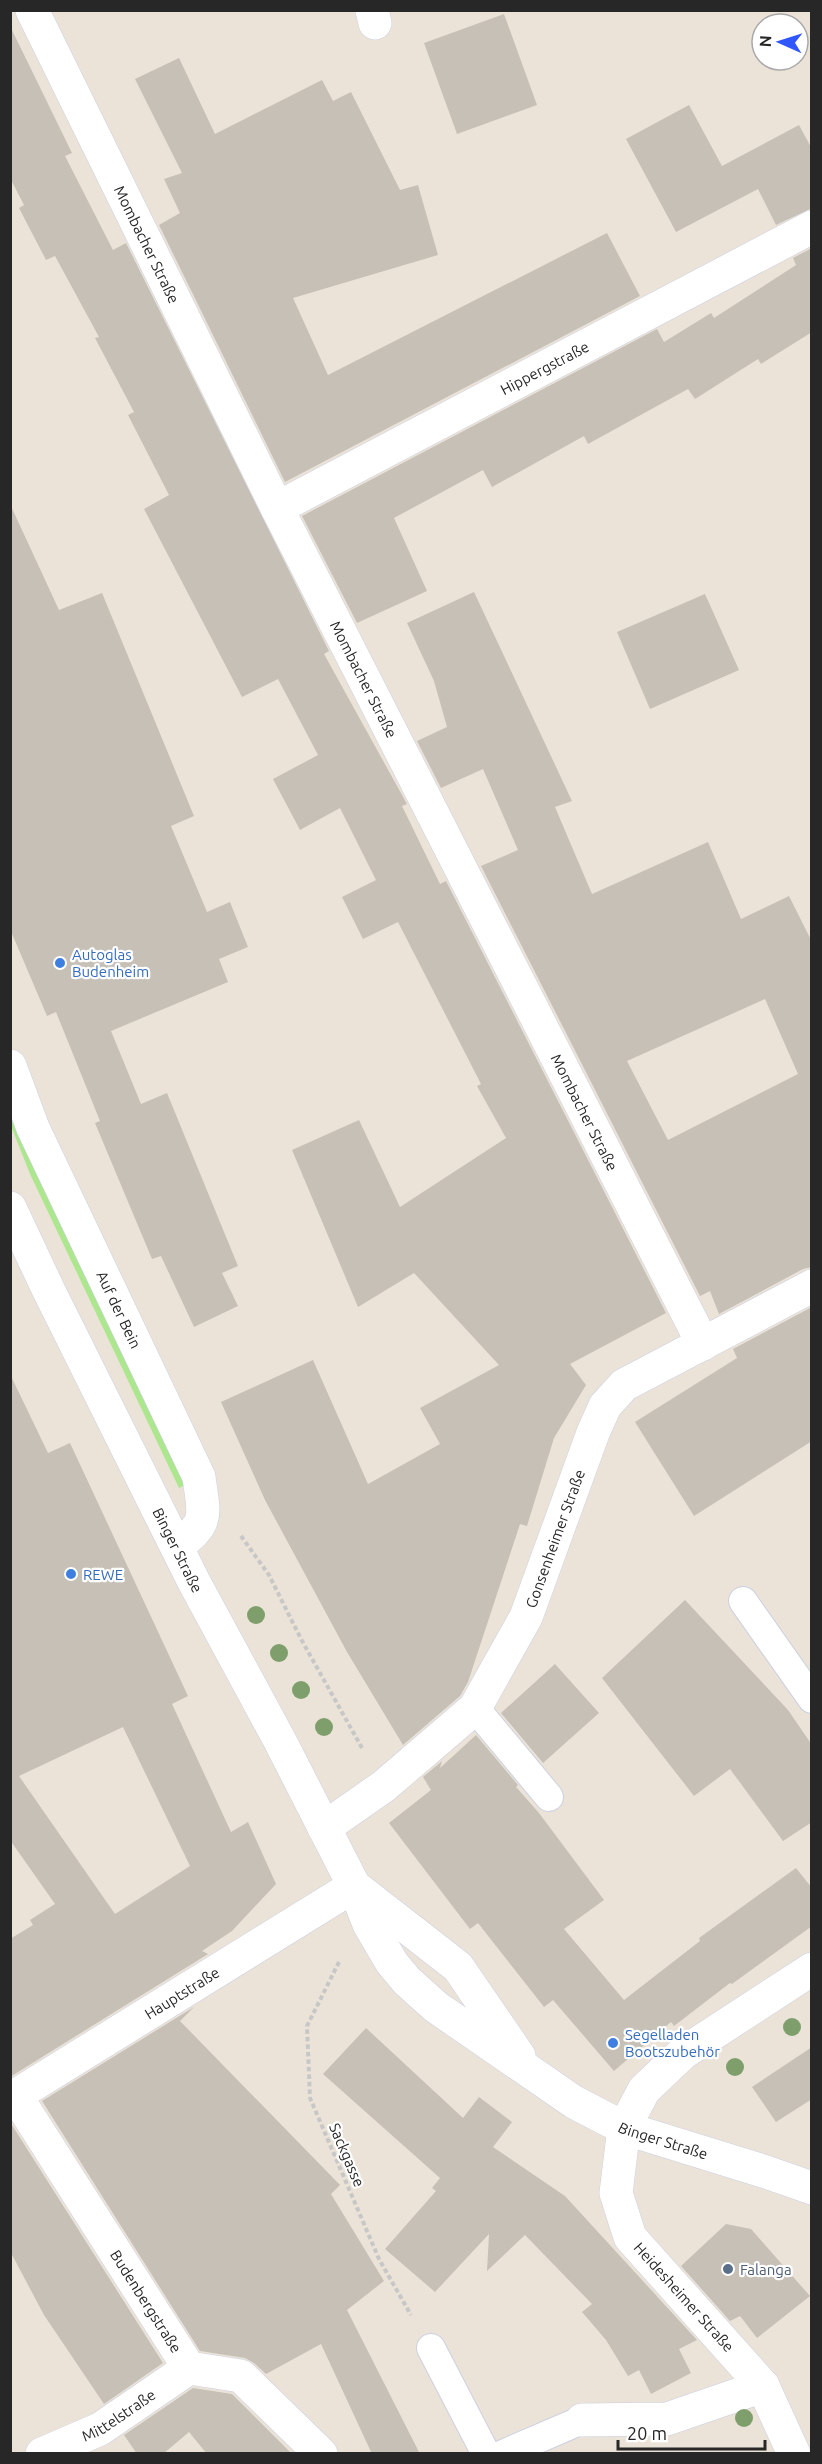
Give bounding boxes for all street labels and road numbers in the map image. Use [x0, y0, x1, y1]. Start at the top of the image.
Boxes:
street label: Mombacher Straße [111, 183, 183, 306]
street label: Hippergstraße [497, 337, 591, 398]
street label: Mombacher Straße [327, 618, 401, 740]
street label: Mombacher Straße [548, 1051, 622, 1173]
street label: Auf der Bein [94, 1268, 145, 1351]
street label: Gonsenheimer Straße [522, 1467, 588, 1610]
street label: Binger Straße [150, 1505, 206, 1595]
street label: Hauptstraße [141, 1963, 222, 2022]
street label: Binger Straße [616, 2118, 710, 2162]
street label: Sackgasse [326, 2121, 368, 2189]
street label: Heidesheimer Straße [630, 2239, 738, 2355]
street label: Budenbergstraße [108, 2247, 185, 2355]
street label: Mittelstraße [79, 2385, 158, 2444]

